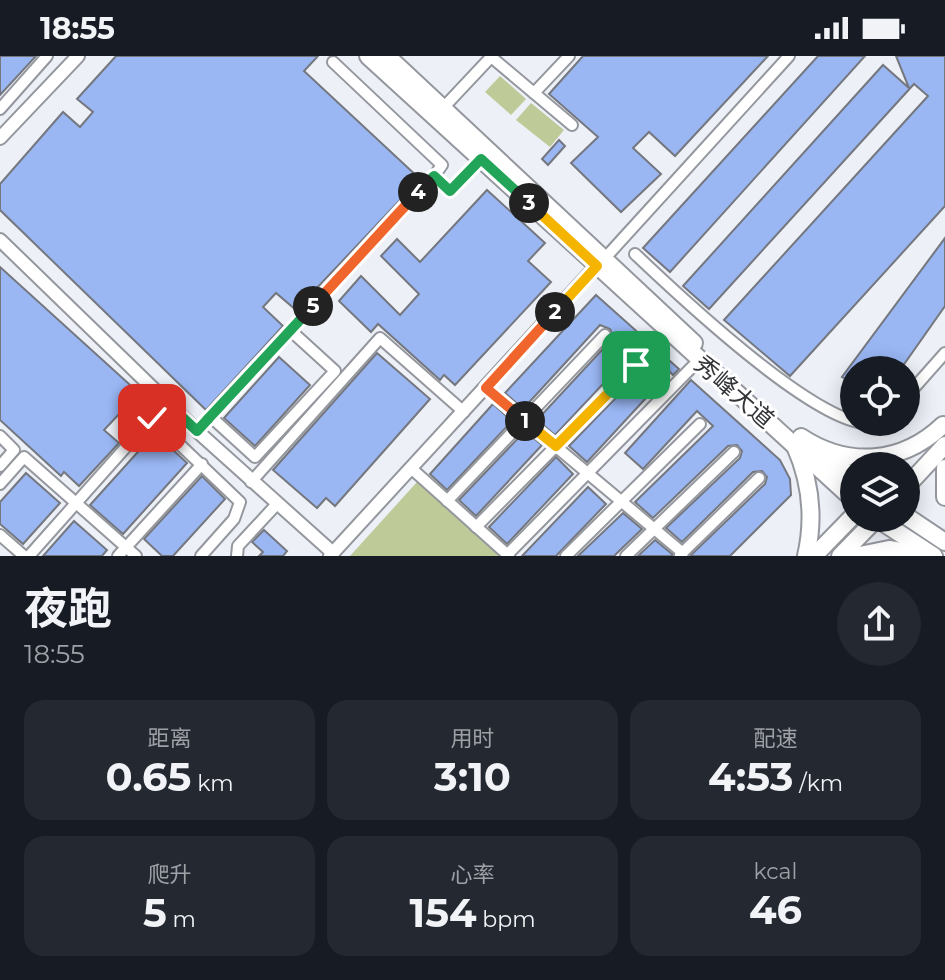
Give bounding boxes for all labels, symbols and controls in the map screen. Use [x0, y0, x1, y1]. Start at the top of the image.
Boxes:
text: 18:55 [40, 10, 115, 47]
pin: 4 [398, 172, 438, 212]
text: 4 [410, 178, 426, 205]
pin: 3 [509, 183, 549, 223]
text: 3 [522, 189, 536, 216]
pin: 5 [293, 286, 333, 326]
text: 5 [306, 292, 320, 319]
pin: 2 [535, 292, 575, 332]
text: 2 [549, 298, 561, 325]
pin [602, 331, 670, 399]
icon: arrive [614, 343, 658, 387]
street label: 秀峰大道 [689, 349, 780, 434]
map controls [840, 356, 920, 532]
button: locate [840, 356, 920, 436]
pin [118, 384, 186, 452]
icon: check [130, 396, 174, 440]
pin: 1 [505, 401, 545, 441]
text: 1 [521, 407, 529, 434]
button: layers [840, 452, 920, 532]
text: 夜跑 [24, 581, 112, 635]
button: share [837, 582, 921, 666]
text: 18:55 [24, 638, 85, 670]
text: 距离 [147, 725, 192, 752]
text: 用时 [450, 725, 495, 752]
text: 配速 [753, 725, 798, 752]
text: 0.65 [106, 752, 191, 801]
text: 3:10 [434, 752, 511, 801]
text: 4:53 [708, 752, 794, 801]
text: km [191, 770, 233, 797]
text: /km [794, 770, 843, 797]
text: kcal [754, 858, 797, 885]
text: 爬升 [147, 861, 192, 888]
text: 心率 [450, 861, 495, 888]
text: 46 [749, 885, 802, 934]
text: 5 [143, 888, 167, 937]
text: 154 [410, 888, 477, 937]
text: m [167, 906, 196, 933]
text: bpm [477, 906, 536, 933]

